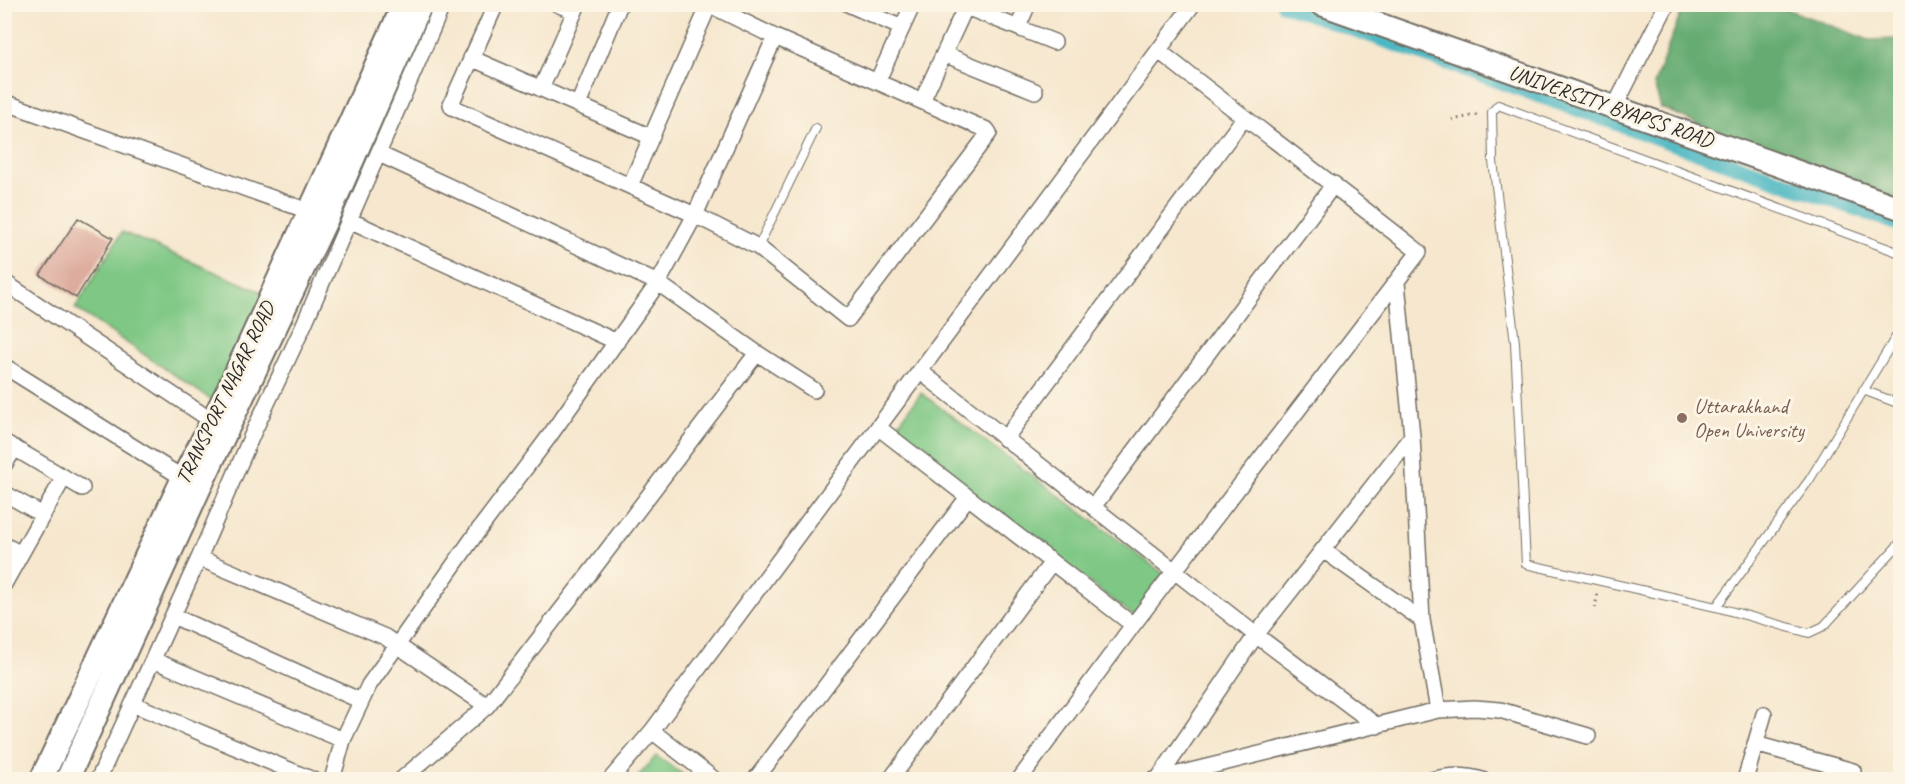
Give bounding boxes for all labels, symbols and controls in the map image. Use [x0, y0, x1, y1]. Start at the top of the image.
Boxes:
street label: UNIVERSITY BYAPSS ROAD [1505, 59, 1718, 154]
street label: TRANSPORT NAGAR ROAD [170, 296, 281, 488]
place label: Uttarakhand Open University [1694, 393, 1806, 443]
marker: Uttarakhand Open University [1675, 411, 1689, 425]

